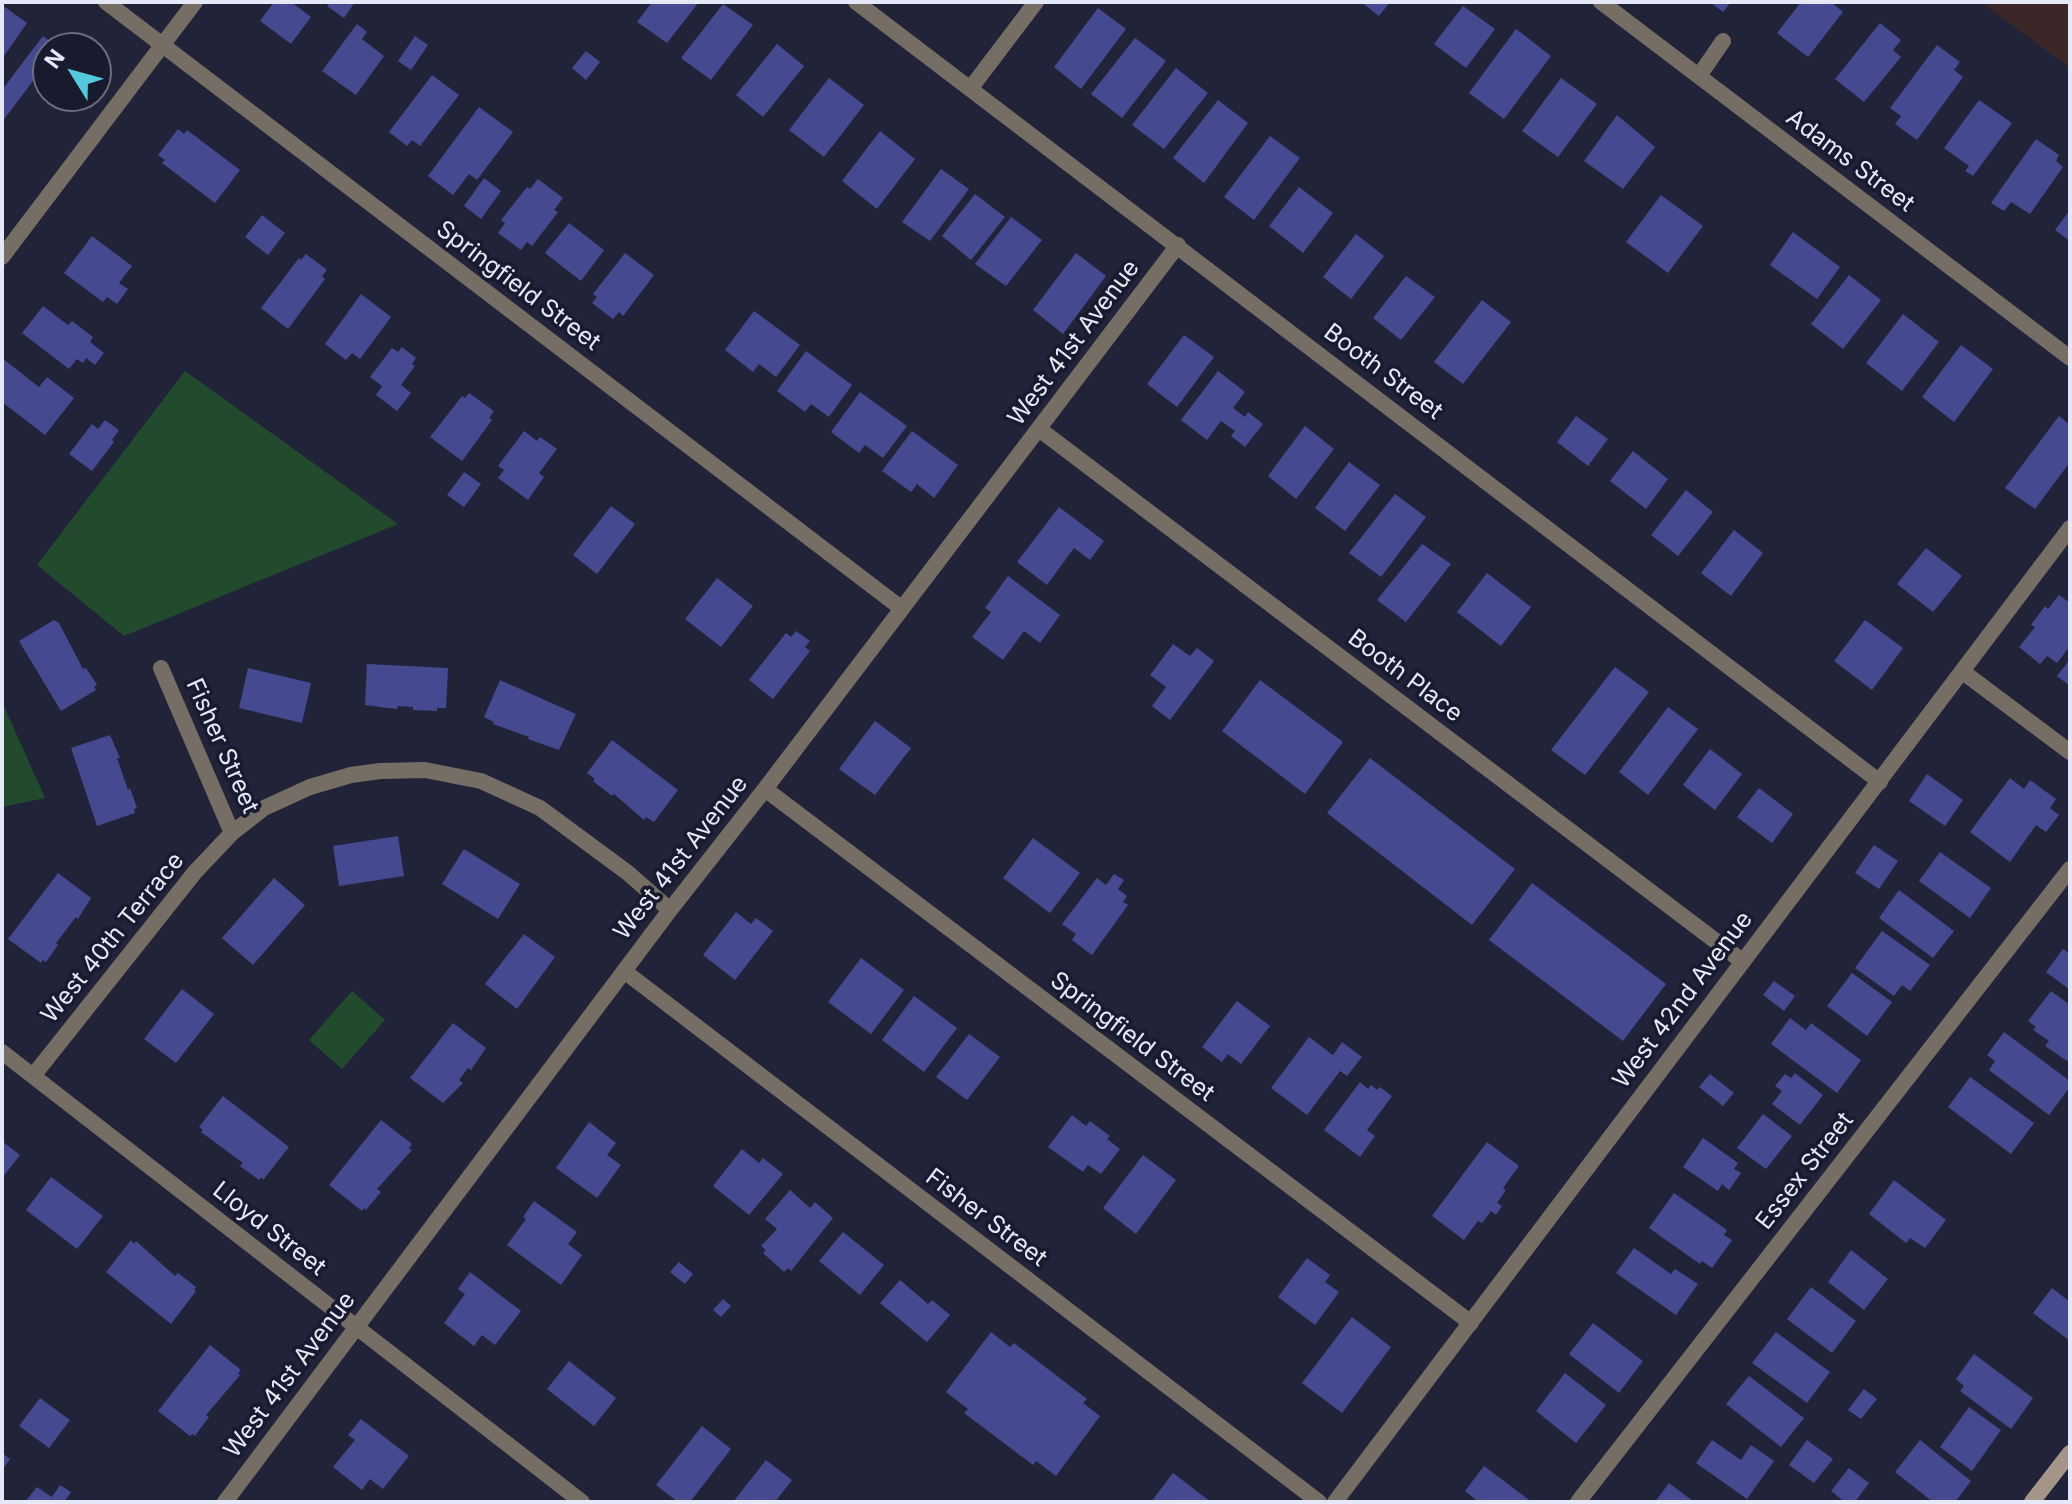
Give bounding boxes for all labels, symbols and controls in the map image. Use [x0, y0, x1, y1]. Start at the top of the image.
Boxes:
north arrow [32, 32, 112, 112]
text: N [39, 44, 70, 73]
street label: Adams Street [1780, 103, 1920, 219]
street label: Springfield Street [430, 215, 606, 357]
street label: West 41st Avenue [1002, 254, 1146, 432]
street label: Booth Street [1318, 318, 1448, 426]
street label: Booth Place [1342, 624, 1468, 728]
street label: Fisher Street [179, 674, 265, 818]
street label: West 41st Avenue [608, 770, 754, 946]
street label: West 40th Terrace [36, 847, 190, 1029]
street label: West 42nd Avenue [1607, 906, 1759, 1094]
street label: Springfield Street [1044, 966, 1220, 1108]
street label: Essex Street [1750, 1107, 1860, 1235]
street label: Fisher Street [920, 1163, 1052, 1273]
street label: Lloyd Street [207, 1176, 331, 1282]
street label: West 41st Avenue [218, 1286, 362, 1464]

